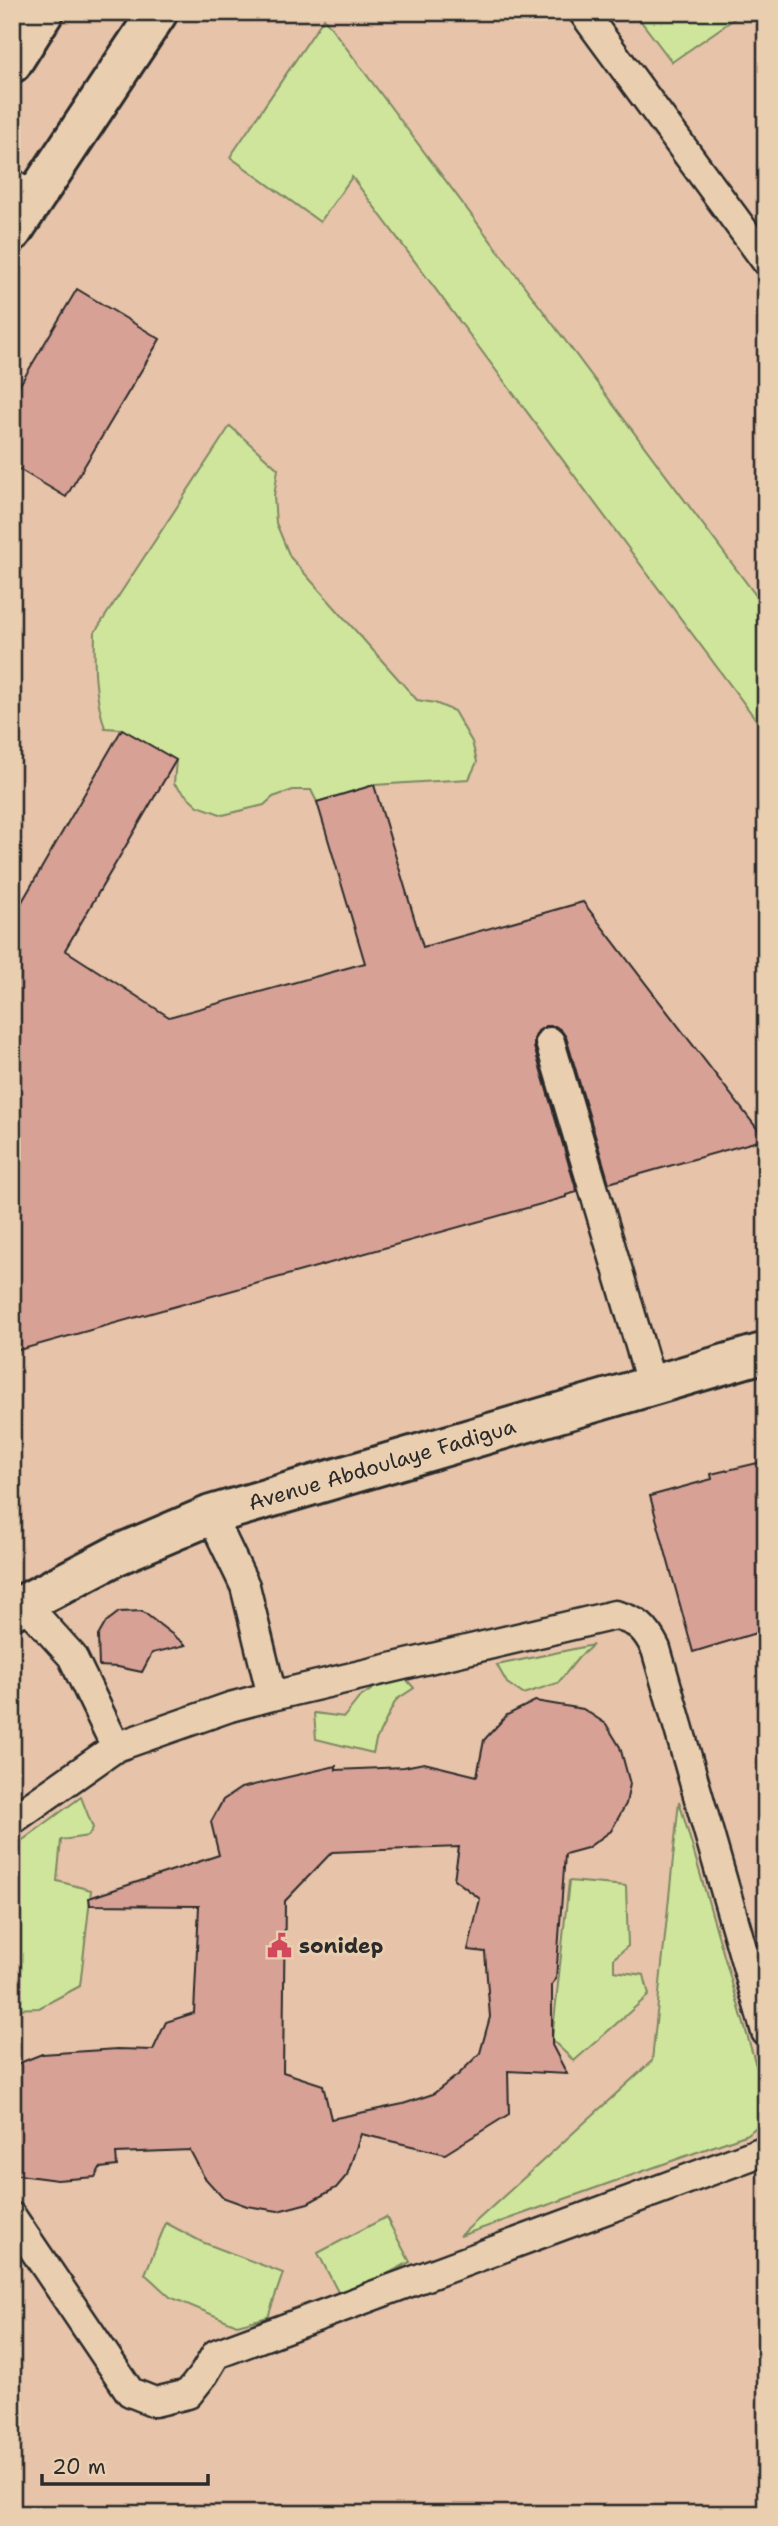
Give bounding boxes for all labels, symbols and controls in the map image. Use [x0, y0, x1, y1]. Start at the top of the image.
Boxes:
street label: Avenue Abdoulaye Fadigua [245, 1412, 519, 1517]
public building icon: sonidep [265, 1932, 293, 1960]
place label: sonidep [299, 1932, 383, 1960]
scale bar [42, 2442, 208, 2486]
text: 20 m [52, 2453, 106, 2481]

